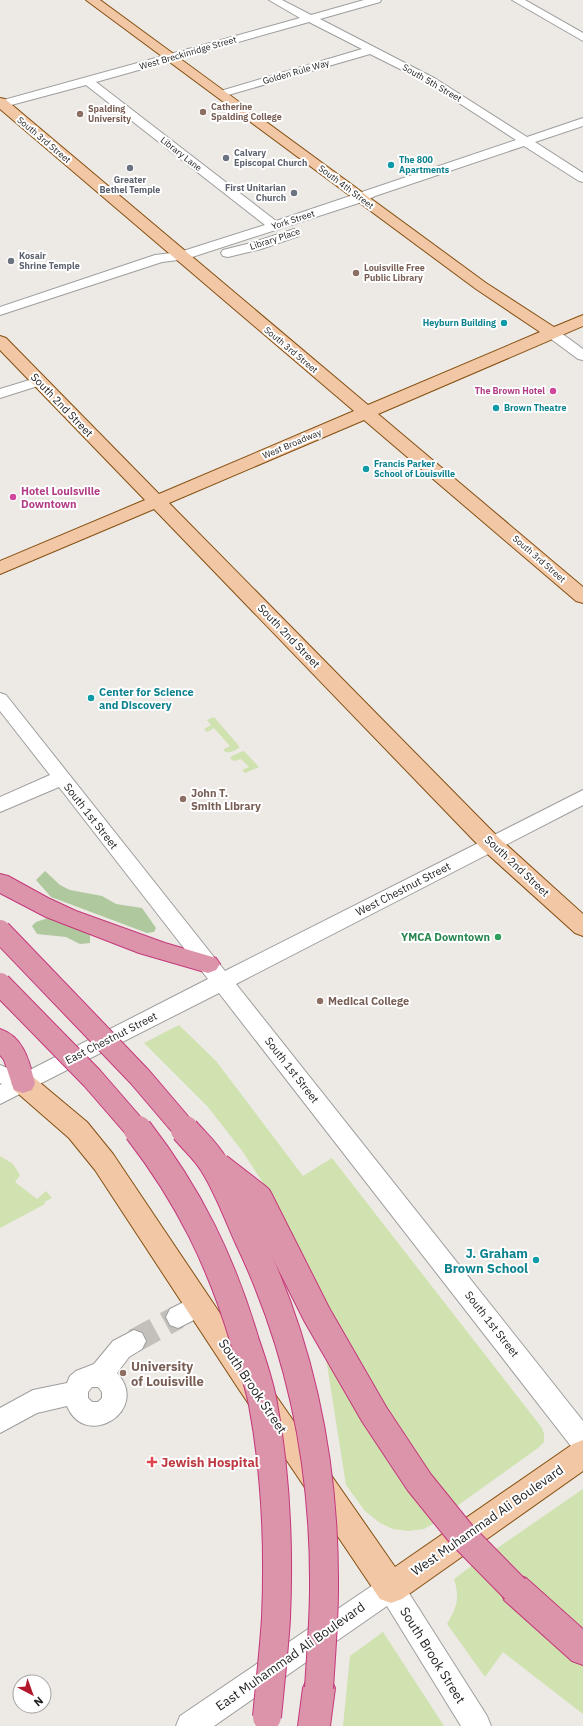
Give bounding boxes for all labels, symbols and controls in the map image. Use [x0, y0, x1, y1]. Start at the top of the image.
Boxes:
street label: West Breckinridge Street [138, 33, 238, 72]
street label: Golden Rule Way [261, 57, 331, 86]
street label: South 5th Street [401, 61, 464, 104]
place label: Catherine Spalding College [211, 101, 282, 122]
place label: Spalding University [88, 103, 131, 124]
marker: Catherine Spalding College [198, 107, 208, 117]
marker: Spalding University [75, 109, 85, 119]
street label: South 3rd Street [15, 114, 73, 165]
street label: Library Lane [158, 134, 204, 173]
place label: Calvary Episcopal Church [234, 147, 307, 168]
marker: Calvary Episcopal Church [221, 153, 231, 163]
place label: The 800 Apartments [399, 154, 450, 175]
marker: The 800 Apartments [386, 160, 396, 170]
street label: South 4th Street [317, 162, 376, 211]
marker: Greater Bethel Temple [125, 163, 135, 173]
place label: Greater Bethel Temple [100, 174, 160, 195]
place label: First Unitarian Church [225, 182, 286, 203]
marker: First Unitarian Church [289, 188, 299, 198]
street label: York Street [270, 207, 316, 232]
street label: Library Place [248, 225, 301, 252]
place label: Kosair Shrine Temple [19, 250, 80, 271]
marker: Kosair Shrine Temple [6, 256, 16, 266]
place label: Louisville Free Public Library [364, 262, 425, 283]
marker: Louisville Free Public Library [351, 268, 361, 278]
place label: Heyburn Building [423, 317, 496, 328]
marker: Heyburn Building [499, 318, 509, 328]
street label: South 3rd Street [262, 324, 320, 375]
street label: South 2nd Street [28, 370, 96, 440]
place label: The Brown Hotel [475, 385, 545, 396]
marker: The Brown Hotel [548, 386, 558, 396]
place label: Brown Theatre [504, 402, 566, 413]
marker: Brown Theatre [491, 403, 501, 413]
street label: West Broadway [261, 426, 323, 461]
place label: Francis Parker School of Louisville [374, 458, 455, 479]
marker: Francis Parker School of Louisville [361, 464, 371, 474]
place label: Hotel Louisville Downtown [21, 484, 100, 511]
marker: Hotel Louisville Downtown [8, 492, 18, 502]
street label: South 3rd Street [511, 533, 568, 585]
street label: South 2nd Street [255, 601, 323, 671]
place label: Center for Science and Discovery [99, 685, 194, 712]
marker: Center for Science and Discovery [86, 693, 96, 703]
street label: South 1st Street [61, 780, 121, 852]
place label: John T. Smith Library [191, 786, 261, 813]
marker: John T. Smith Library [178, 794, 188, 804]
street label: South 2nd Street [482, 832, 552, 900]
street label: West Chestnut Street [353, 859, 453, 919]
place label: YMCA Downtown [401, 930, 490, 944]
marker: YMCA Downtown [493, 932, 503, 942]
place label: Medical College [328, 994, 409, 1008]
marker: Medical College [315, 996, 325, 1006]
street label: East Chestnut Street [63, 1009, 159, 1067]
street label: South 1st Street [262, 1034, 322, 1106]
place label: J. Graham Brown School [444, 1245, 528, 1277]
marker: J. Graham Brown School [531, 1255, 541, 1265]
street label: South 1st Street [462, 1288, 522, 1360]
street label: South Brook Street [215, 1336, 291, 1437]
place label: University of Louisville [131, 1358, 204, 1390]
marker: University of Louisville [118, 1368, 128, 1378]
place label: Jewish Hospital [161, 1454, 259, 1471]
marker: Jewish Hospital [146, 1456, 158, 1468]
street label: West Muhammad Ali Boulevard [408, 1461, 567, 1580]
street label: East Muhammad Ali Boulevard [212, 1598, 368, 1715]
street label: South Brook Street [396, 1604, 469, 1707]
north arrow [12, 1674, 52, 1714]
text: N [31, 1694, 46, 1709]

